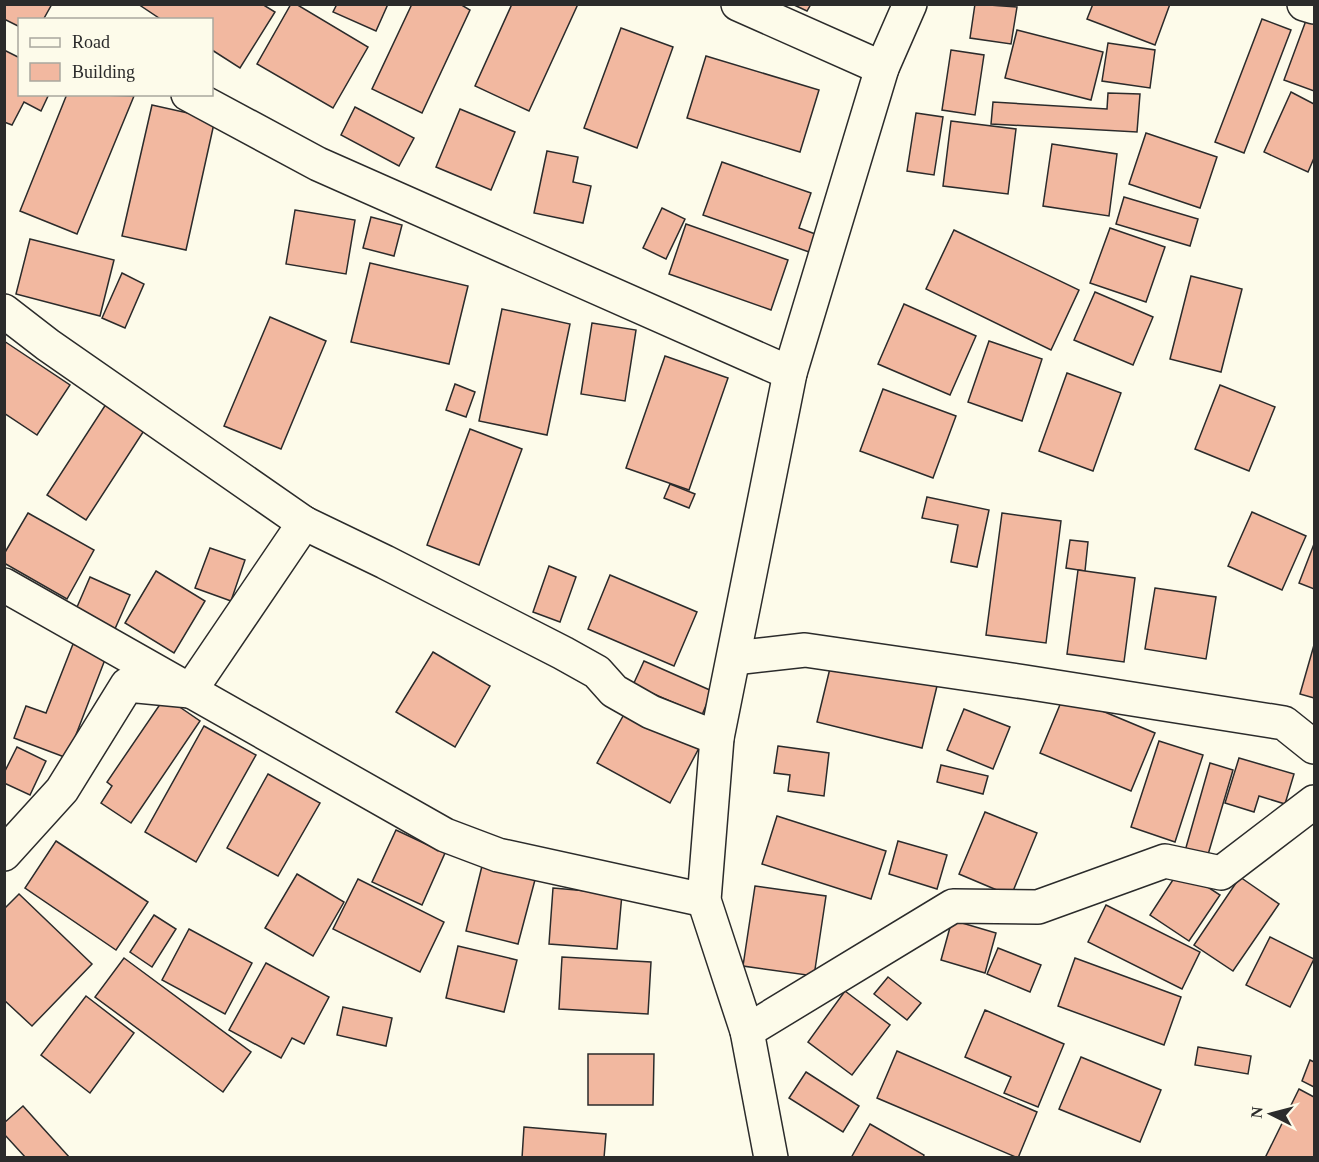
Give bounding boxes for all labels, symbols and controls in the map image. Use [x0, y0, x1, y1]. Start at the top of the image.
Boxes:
legend [18, 18, 213, 96]
text: Road [72, 32, 110, 52]
text: Building [72, 62, 135, 82]
north arrow [1241, 1084, 1301, 1144]
text: N [1248, 1105, 1266, 1119]

